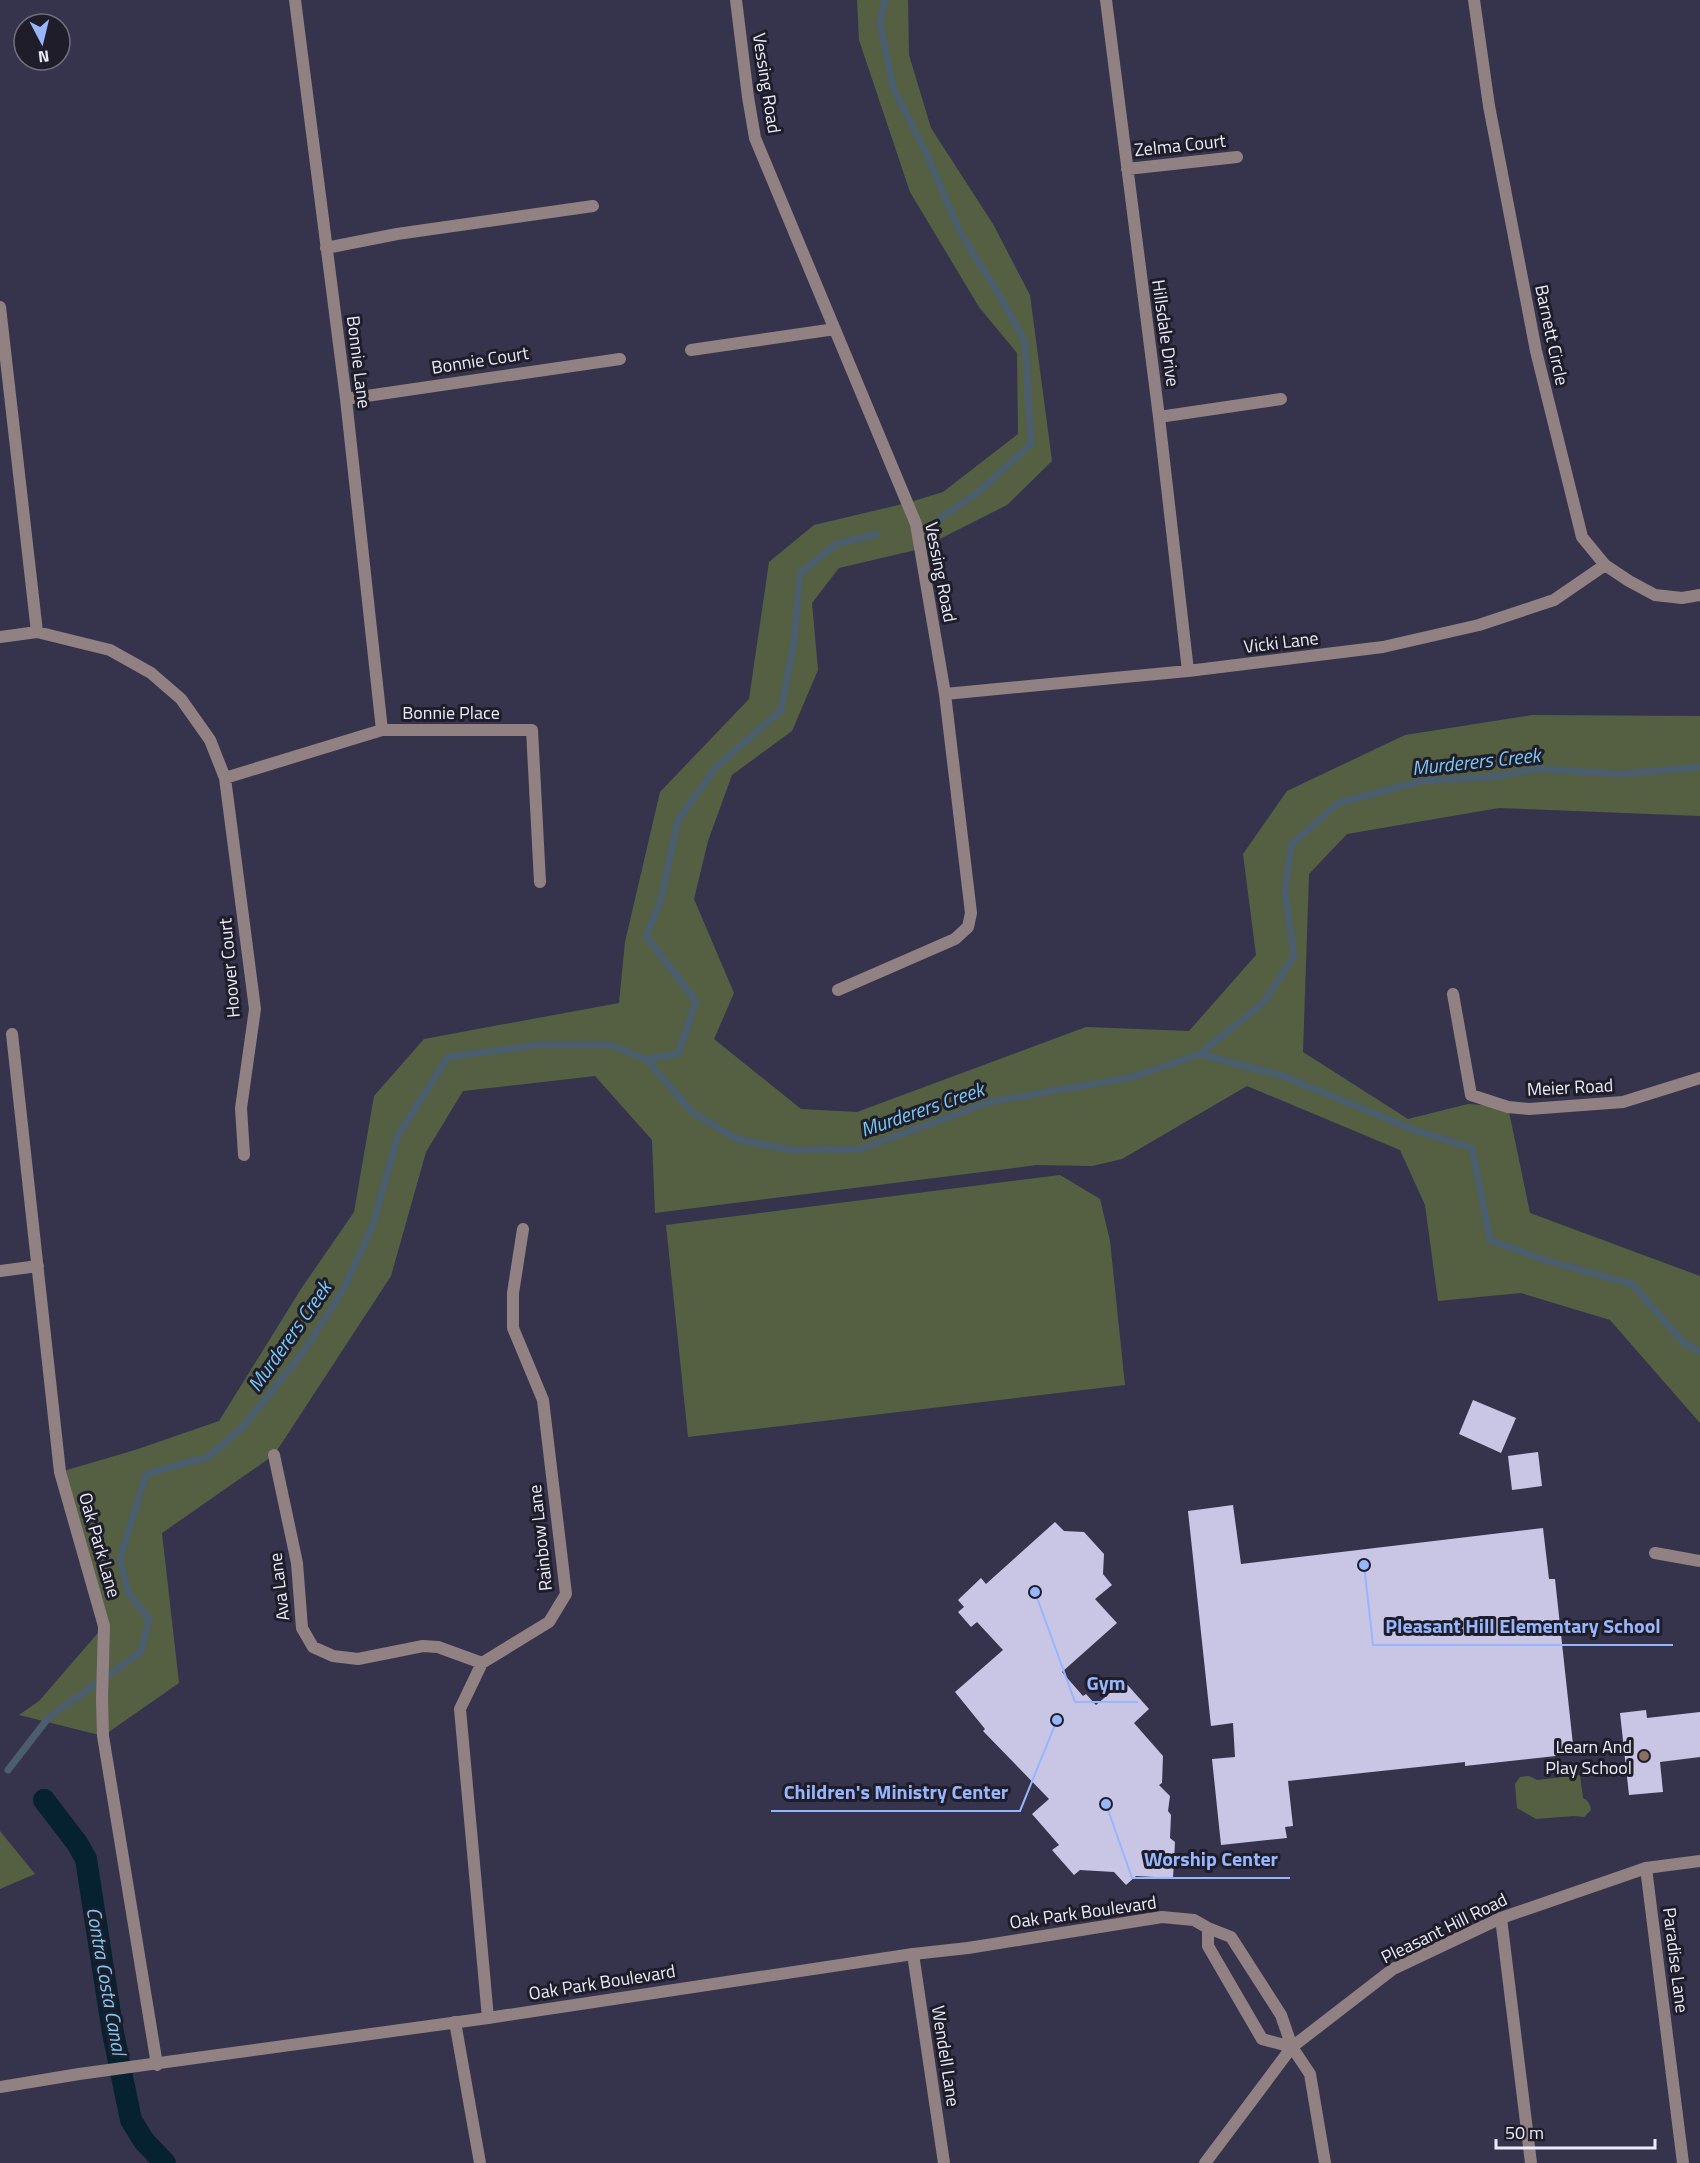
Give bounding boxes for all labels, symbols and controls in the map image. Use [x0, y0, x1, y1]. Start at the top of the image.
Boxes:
north arrow [12, 12, 72, 72]
street label: Vessing Road [746, 31, 788, 135]
text: N [37, 44, 51, 69]
street label: Zelma Court [1133, 127, 1228, 163]
street label: Hillsdale Drive [1145, 278, 1187, 388]
street label: Barnett Circle [1528, 282, 1576, 388]
street label: Bonnie Lane [340, 314, 378, 410]
street label: Bonnie Court [429, 339, 531, 381]
street label: Vessing Road [918, 520, 964, 624]
street label: Vicki Lane [1242, 624, 1320, 660]
street label: Bonnie Place [402, 699, 500, 726]
water label: Murderers Creek [1410, 739, 1544, 783]
street label: Hoover Court [211, 916, 247, 1019]
street label: Meier Road [1526, 1071, 1614, 1103]
water label: Murderers Creek [856, 1073, 990, 1145]
water label: Murderers Creek [239, 1273, 340, 1398]
street label: Rainbow Lane [521, 1484, 559, 1592]
street label: Oak Park Lane [72, 1489, 128, 1601]
street label: Ava Lane [261, 1551, 297, 1623]
callout: Pleasant Hill Elementary School [1373, 1607, 1673, 1645]
text: Pleasant Hill Elementary School [1385, 1610, 1661, 1641]
callout: Gym [1075, 1664, 1138, 1702]
text: Gym [1087, 1667, 1125, 1698]
place label: Learn And Play School [1545, 1733, 1632, 1781]
marker: Learn And Play School [1637, 1749, 1651, 1763]
callout: Children's Ministry Center [771, 1773, 1020, 1811]
text: Children's Ministry Center [784, 1776, 1009, 1807]
callout: Worship Center [1132, 1840, 1290, 1878]
text: Worship Center [1144, 1843, 1279, 1874]
street label: Pleasant Hill Road [1376, 1886, 1512, 1970]
street label: Oak Park Boulevard [1008, 1888, 1158, 1936]
water label: Contra Costa Canal [79, 1905, 136, 2060]
street label: Paradise Lane [1656, 1906, 1696, 2014]
street label: Oak Park Boulevard [527, 1957, 677, 2007]
street label: Wendell Lane [925, 2004, 967, 2108]
scale bar [1496, 2112, 1655, 2150]
text: 50 m [1505, 2119, 1544, 2146]

